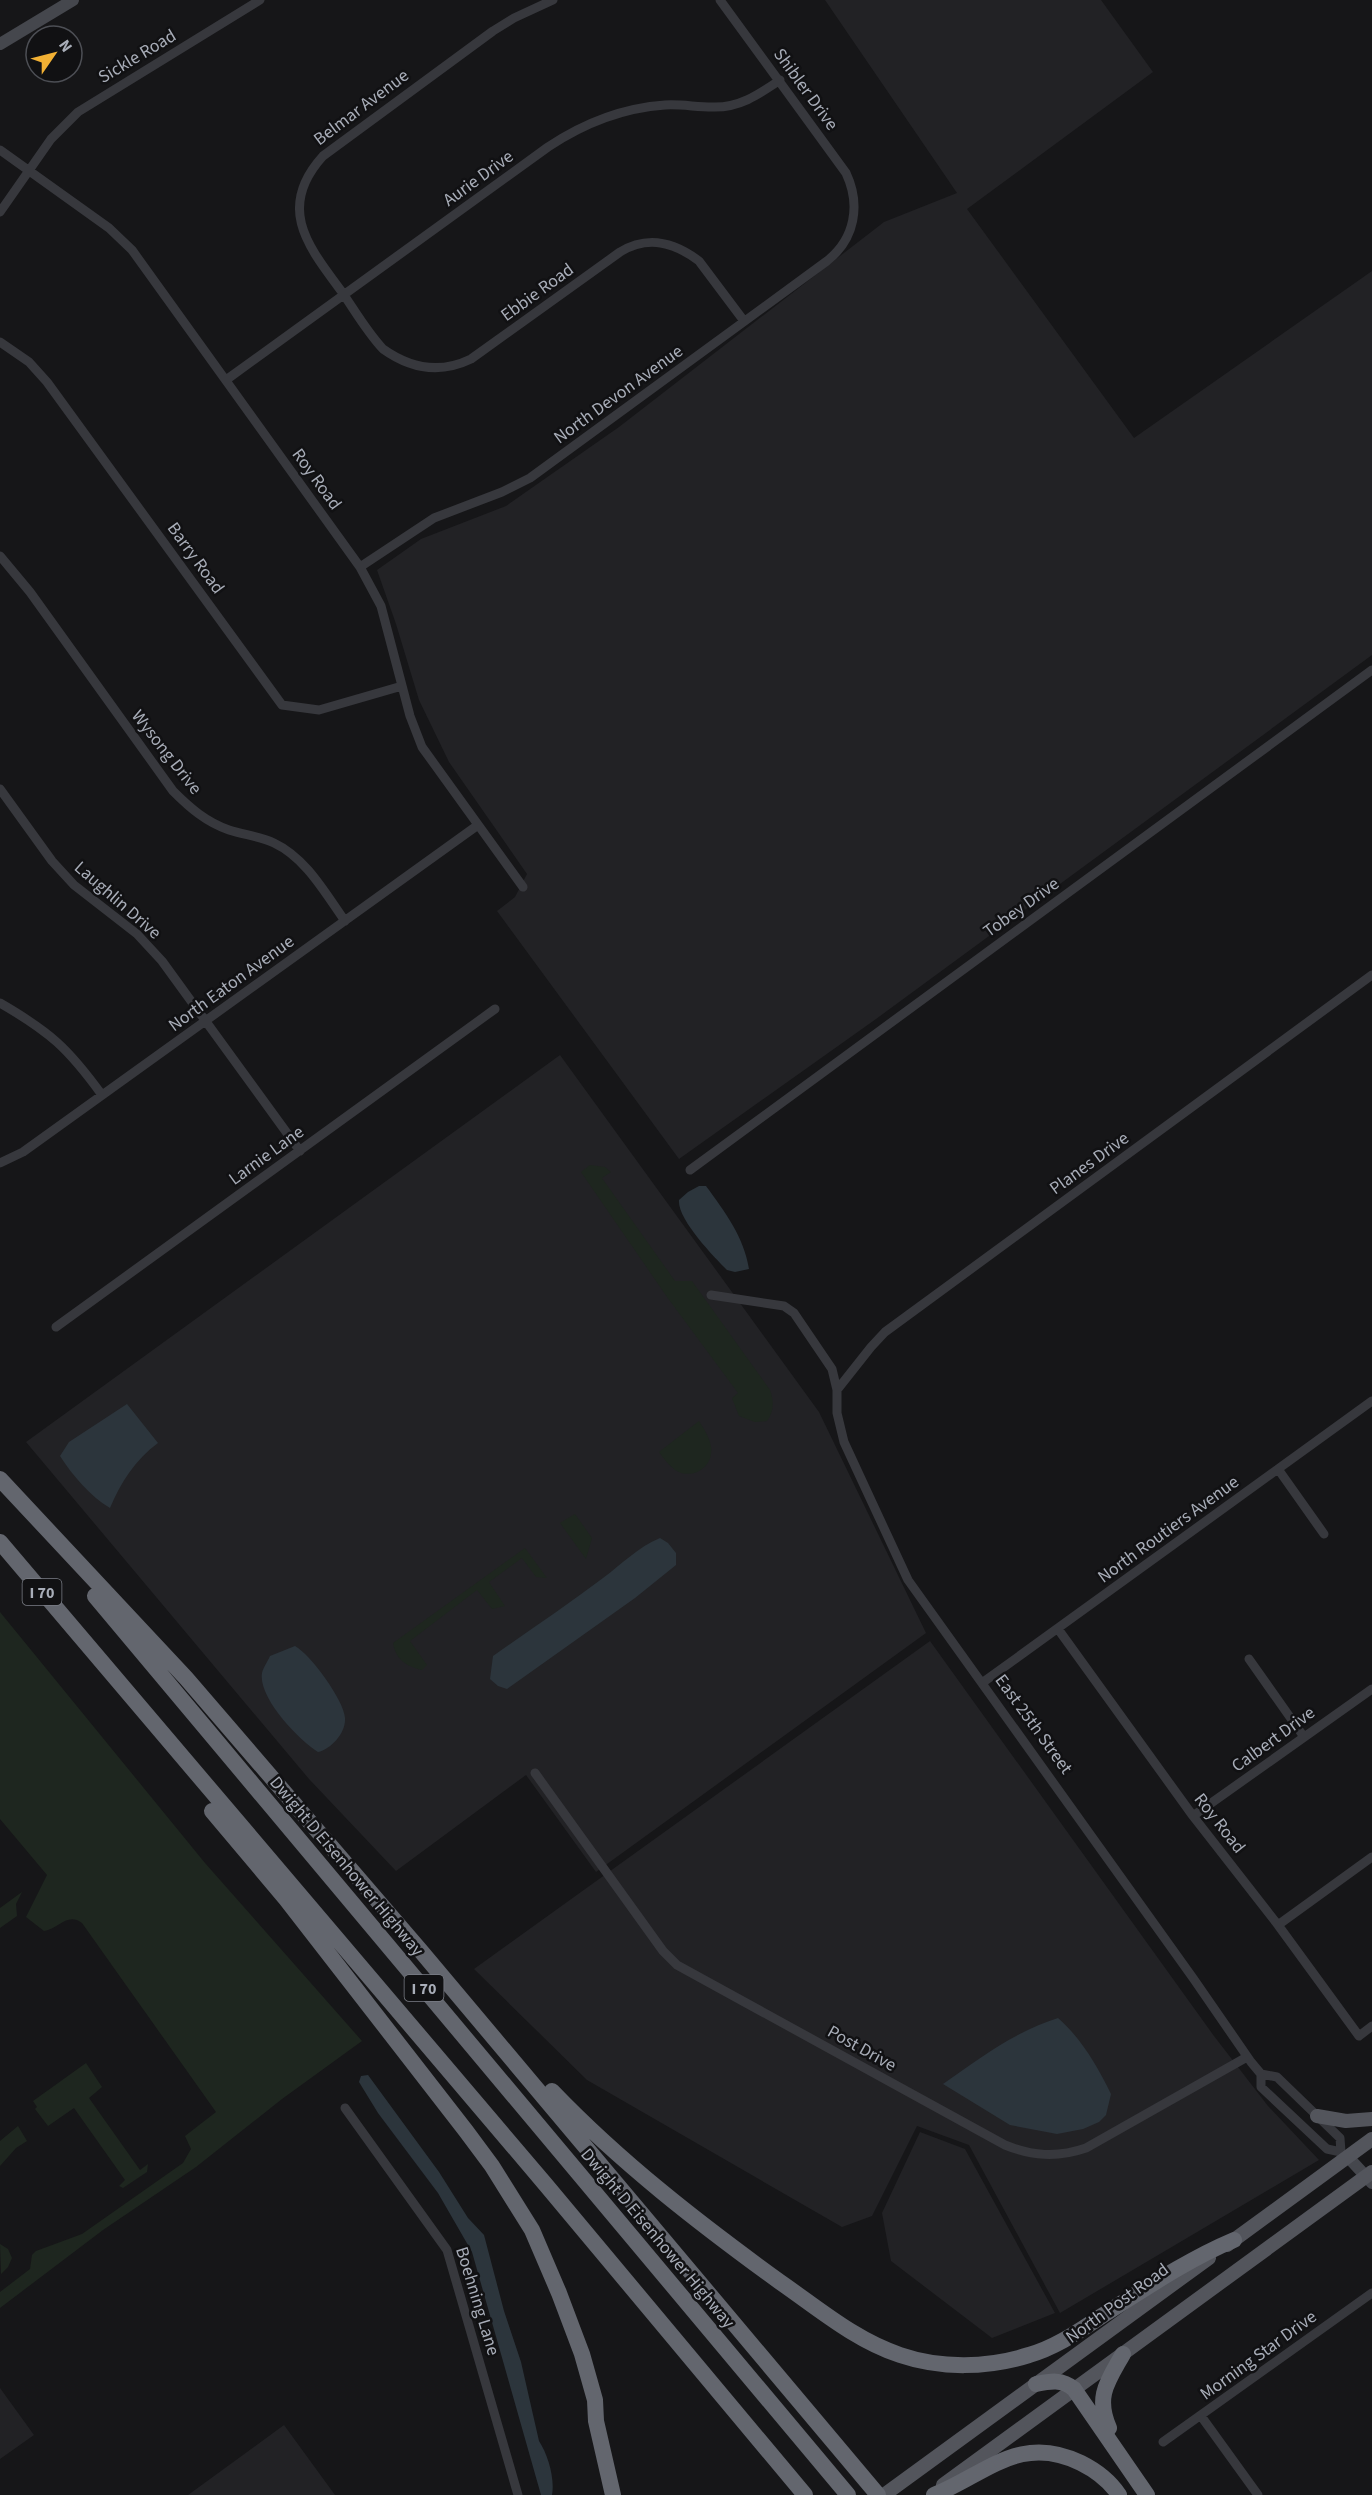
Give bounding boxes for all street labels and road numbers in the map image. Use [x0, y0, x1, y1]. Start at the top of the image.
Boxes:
street label: Sickle Road [94, 23, 181, 90]
street label: Shibler Drive [767, 43, 844, 136]
street label: Belmar Avenue [308, 63, 414, 152]
street label: Aurie Drive [438, 144, 519, 213]
street label: Ebbie Road [496, 257, 579, 327]
street label: North Devon Avenue [549, 339, 688, 450]
street label: Roy Road [286, 443, 347, 515]
street label: Barry Road [161, 517, 230, 599]
street label: Wysong Drive [126, 705, 208, 800]
street label: Laughlin Drive [69, 856, 167, 945]
street label: Tobey Drive [978, 871, 1064, 943]
street label: North Eaton Avenue [163, 929, 299, 1038]
street label: Larnie Lane [224, 1120, 309, 1191]
street label: Planes Drive [1044, 1126, 1134, 1201]
street label: North Routiers Avenue [1093, 1470, 1244, 1589]
road number: I 70 [22, 1579, 62, 1605]
street label: East 25th Street [989, 1669, 1078, 1779]
street label: Calbert Drive [1226, 1701, 1320, 1778]
street label: Dwight D Eisenhower Highway [264, 1771, 430, 1962]
street label: Roy Road [1188, 1788, 1251, 1859]
road number: I 70 [404, 1975, 444, 2001]
street label: Post Drive [823, 2019, 901, 2078]
street label: Dwight D Eisenhower Highway [575, 2143, 741, 2334]
street label: Boehning Lane [449, 2244, 506, 2359]
street label: North Post Road [1061, 2257, 1174, 2349]
street label: Morning Star Drive [1195, 2304, 1322, 2406]

